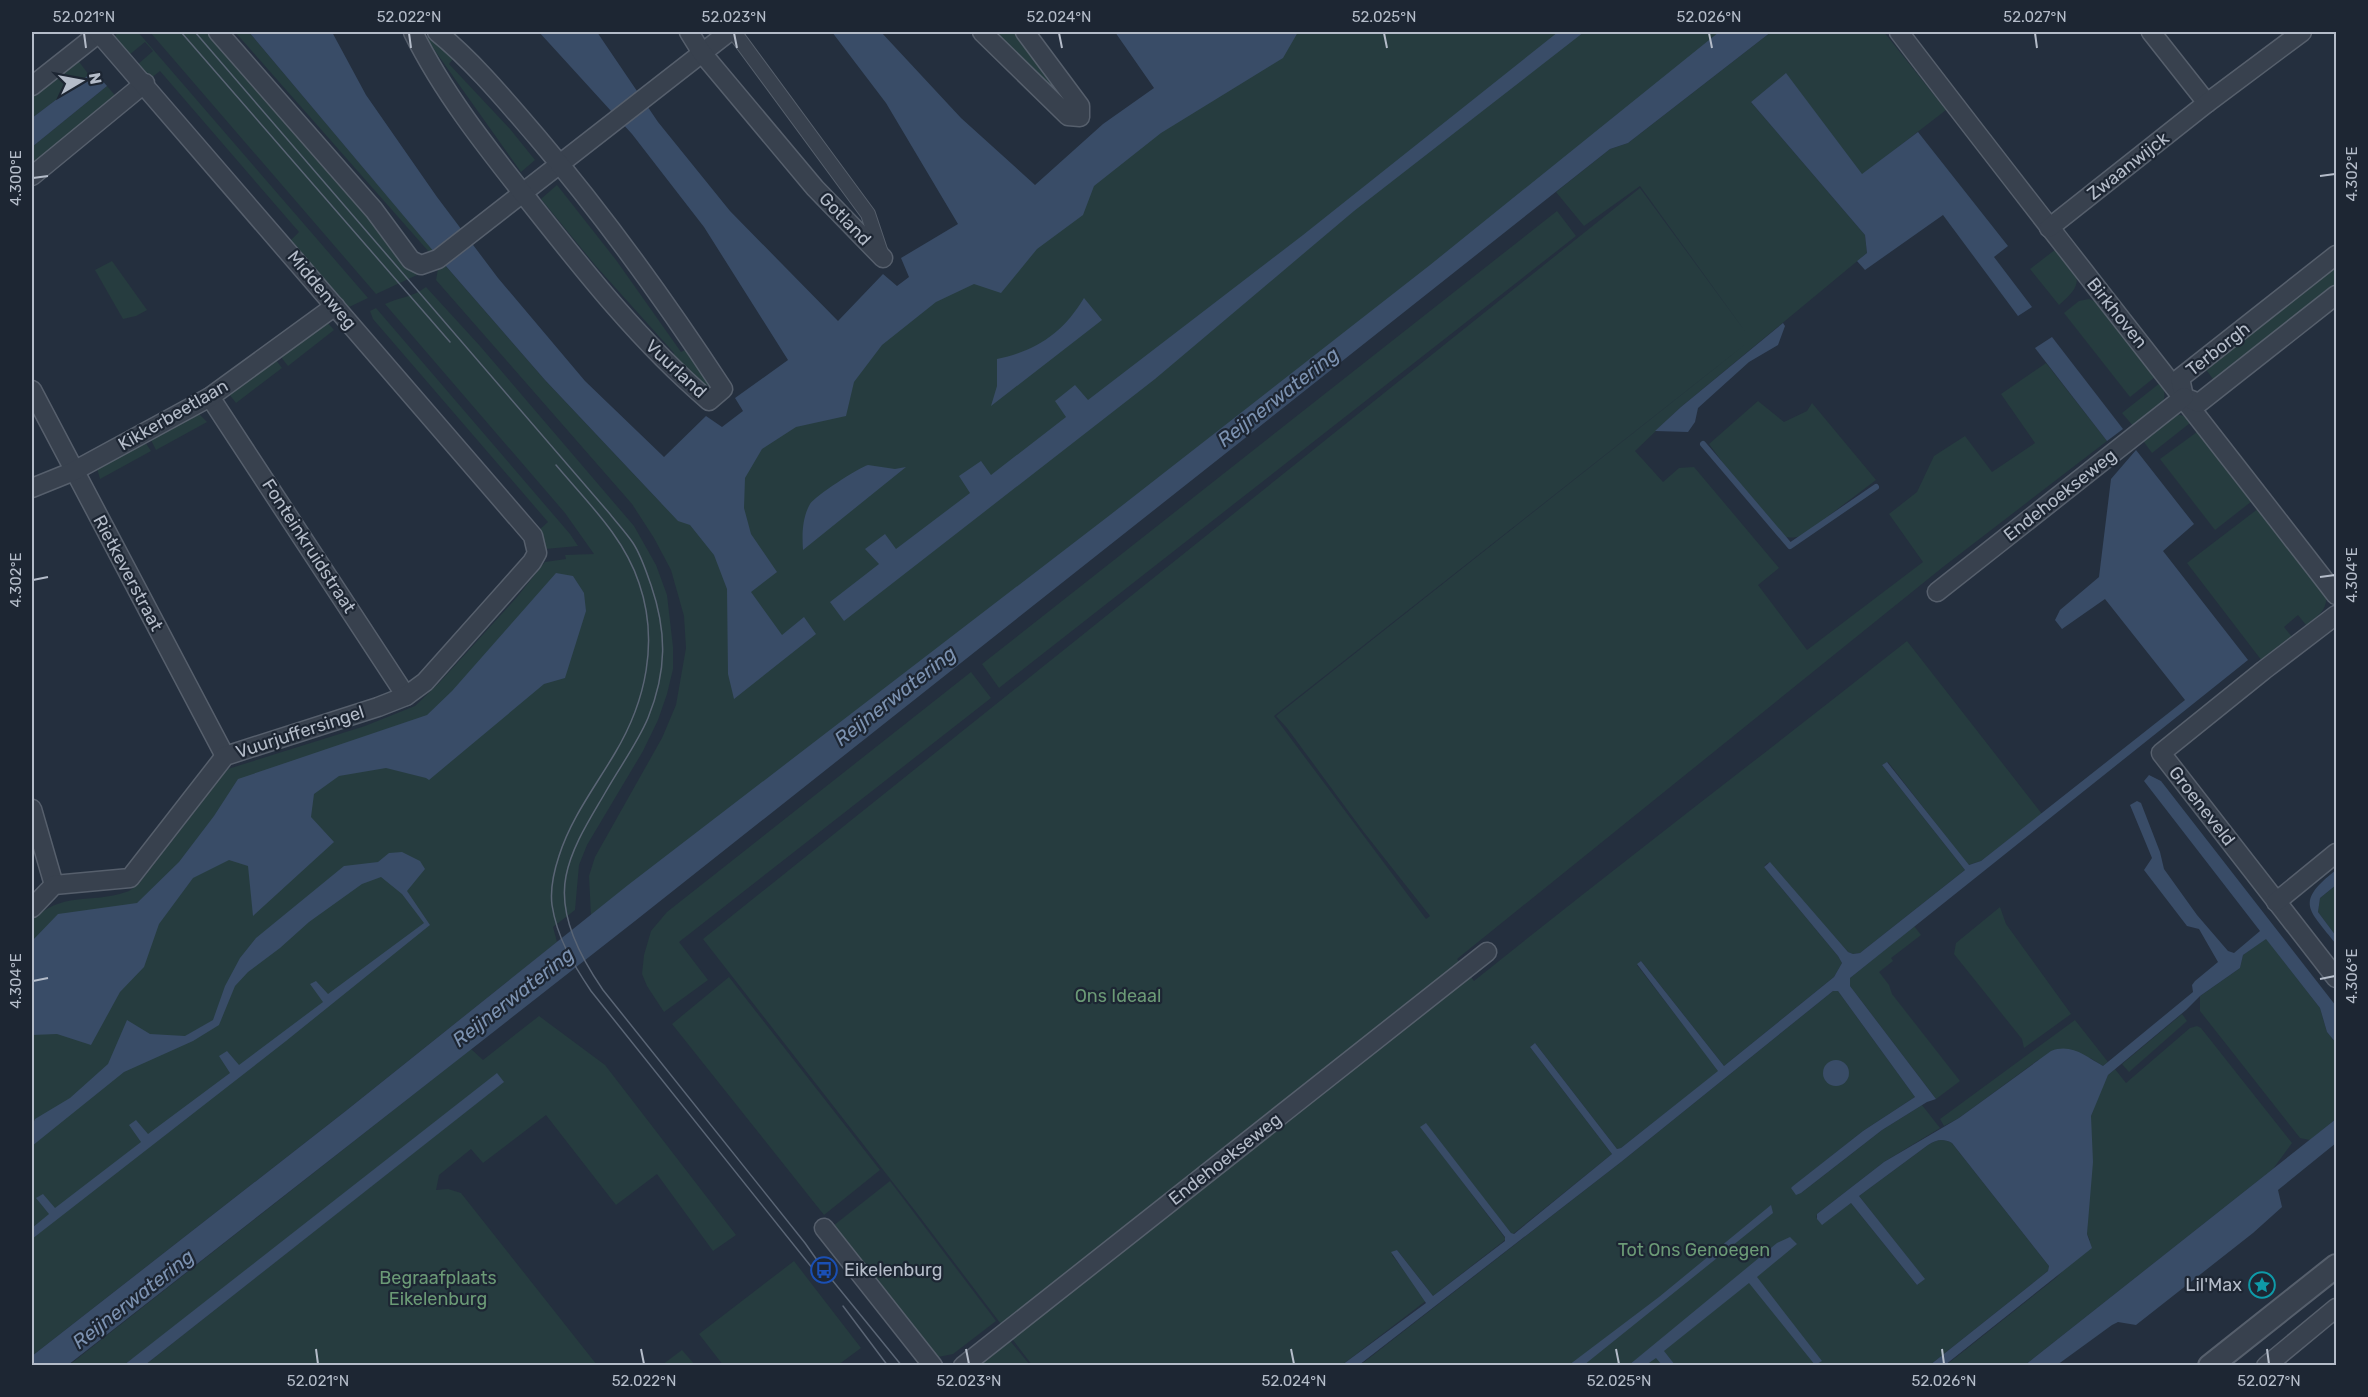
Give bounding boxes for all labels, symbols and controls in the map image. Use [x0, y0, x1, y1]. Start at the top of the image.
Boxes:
text: 52.021°N [53, 8, 115, 26]
text: 52.022°N [377, 8, 441, 26]
text: 52.023°N [702, 8, 766, 26]
text: 52.024°N [1026, 8, 1092, 26]
text: 52.025°N [1352, 8, 1416, 26]
text: 52.026°N [1677, 8, 1741, 26]
text: 52.027°N [2003, 8, 2067, 26]
north arrow [51, 51, 111, 111]
text: N [85, 71, 106, 86]
street label: Zwaanwijck [2083, 127, 2174, 205]
text: 4.302°E [2343, 146, 2361, 202]
text: 4.300°E [7, 150, 25, 206]
street label: Gotland [814, 188, 876, 250]
street label: Middenweg [283, 246, 361, 334]
street label: Birkhoven [2082, 273, 2152, 353]
street label: Terborgh [2182, 317, 2254, 381]
street label: Vuurland [641, 335, 711, 403]
water label: Reijnerwatering [1212, 342, 1344, 452]
street label: Kikkerbeetlaan [114, 375, 232, 455]
street label: Endehoekseweg [1999, 444, 2121, 546]
street label: Fonteinkruidstraat [257, 475, 361, 617]
street label: Rietkeverstraat [88, 511, 168, 635]
text: 4.304°E [2343, 547, 2361, 603]
text: 4.302°E [7, 552, 25, 608]
water label: Reijnerwatering [829, 641, 961, 751]
street label: Vuurjuffersingel [233, 701, 367, 763]
street label: Groeneveld [2164, 762, 2240, 850]
water label: Reijnerwatering [447, 942, 579, 1052]
text: 4.306°E [2343, 948, 2361, 1004]
text: 4.304°E [7, 953, 25, 1009]
park label: Ons Ideaal [1075, 985, 1161, 1007]
street label: Endehoekseweg [1164, 1108, 1286, 1210]
park label: Tot Ons Genoegen [1618, 1239, 1770, 1261]
water label: Reijnerwatering [67, 1244, 199, 1354]
bus stop icon: Eikelenburg [809, 1255, 839, 1285]
place label: Eikelenburg [844, 1259, 943, 1281]
park label: Begraafplaats Eikelenburg [379, 1267, 497, 1310]
place icon: Lil'Max [2247, 1270, 2277, 1300]
place label: Lil'Max [2185, 1274, 2242, 1296]
text: 52.021°N [287, 1372, 349, 1390]
text: 52.022°N [612, 1372, 676, 1390]
text: 52.023°N [937, 1372, 1001, 1390]
text: 52.024°N [1261, 1372, 1327, 1390]
text: 52.025°N [1587, 1372, 1651, 1390]
text: 52.026°N [1912, 1372, 1976, 1390]
text: 52.027°N [2237, 1372, 2301, 1390]

